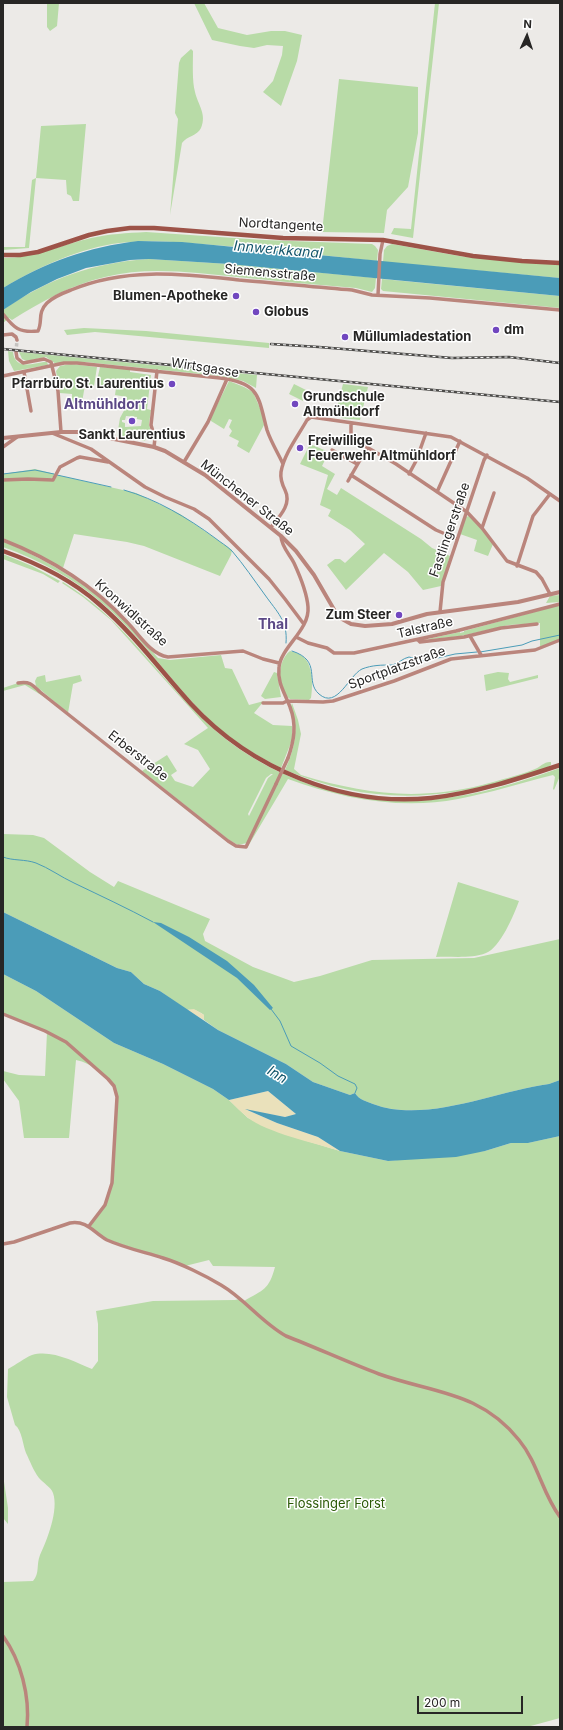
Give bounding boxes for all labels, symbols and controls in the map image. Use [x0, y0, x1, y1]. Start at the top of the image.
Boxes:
north arrow [507, 16, 547, 56]
text: N [523, 17, 532, 31]
street label: Nordtangente [238, 215, 324, 235]
water label: Innwerkkanal [233, 238, 323, 262]
street label: Siemensstraße [224, 261, 316, 285]
place label: Blumen-Apotheke [113, 288, 228, 304]
marker: Blumen-Apotheke [231, 291, 241, 301]
place label: Globus [264, 304, 309, 320]
marker: Globus [251, 307, 261, 317]
place label: dm [504, 322, 524, 338]
marker: dm [491, 325, 501, 335]
place label: Müllumladestation [353, 329, 471, 345]
marker: Müllumladestation [340, 332, 350, 342]
street label: Wirtsgasse [170, 355, 240, 381]
place label: Pfarrbüro St. Laurentius [12, 376, 164, 392]
marker: Pfarrbüro St. Laurentius [167, 379, 177, 389]
place label: Grundschule Altmühldorf [303, 389, 385, 420]
district label: Altmühldorf [64, 397, 146, 413]
marker: Grundschule Altmühldorf [290, 399, 300, 409]
marker: Sankt Laurentius [127, 416, 137, 426]
place label: Sankt Laurentius [79, 427, 185, 443]
place label: Freiwillige Feuerwehr Altmühldorf [308, 433, 456, 464]
marker: Freiwillige Feuerwehr Altmühldorf [295, 443, 305, 453]
street label: Münchener Straße [197, 457, 297, 539]
street label: Fastlingerstraße [426, 481, 474, 579]
street label: Kronwidlstraße [91, 576, 171, 650]
place label: Zum Steer [325, 607, 391, 623]
marker: Zum Steer [394, 610, 404, 620]
street label: Talstraße [396, 614, 454, 642]
district label: Thal [258, 617, 288, 633]
street label: Sportplatzstraße [346, 643, 448, 693]
street label: Erberstraße [105, 728, 171, 784]
water label: Inn [264, 1063, 290, 1087]
park label: Flossinger Forst [287, 1496, 385, 1512]
scale bar [419, 1688, 525, 1714]
text: 200 m [424, 1695, 460, 1710]

